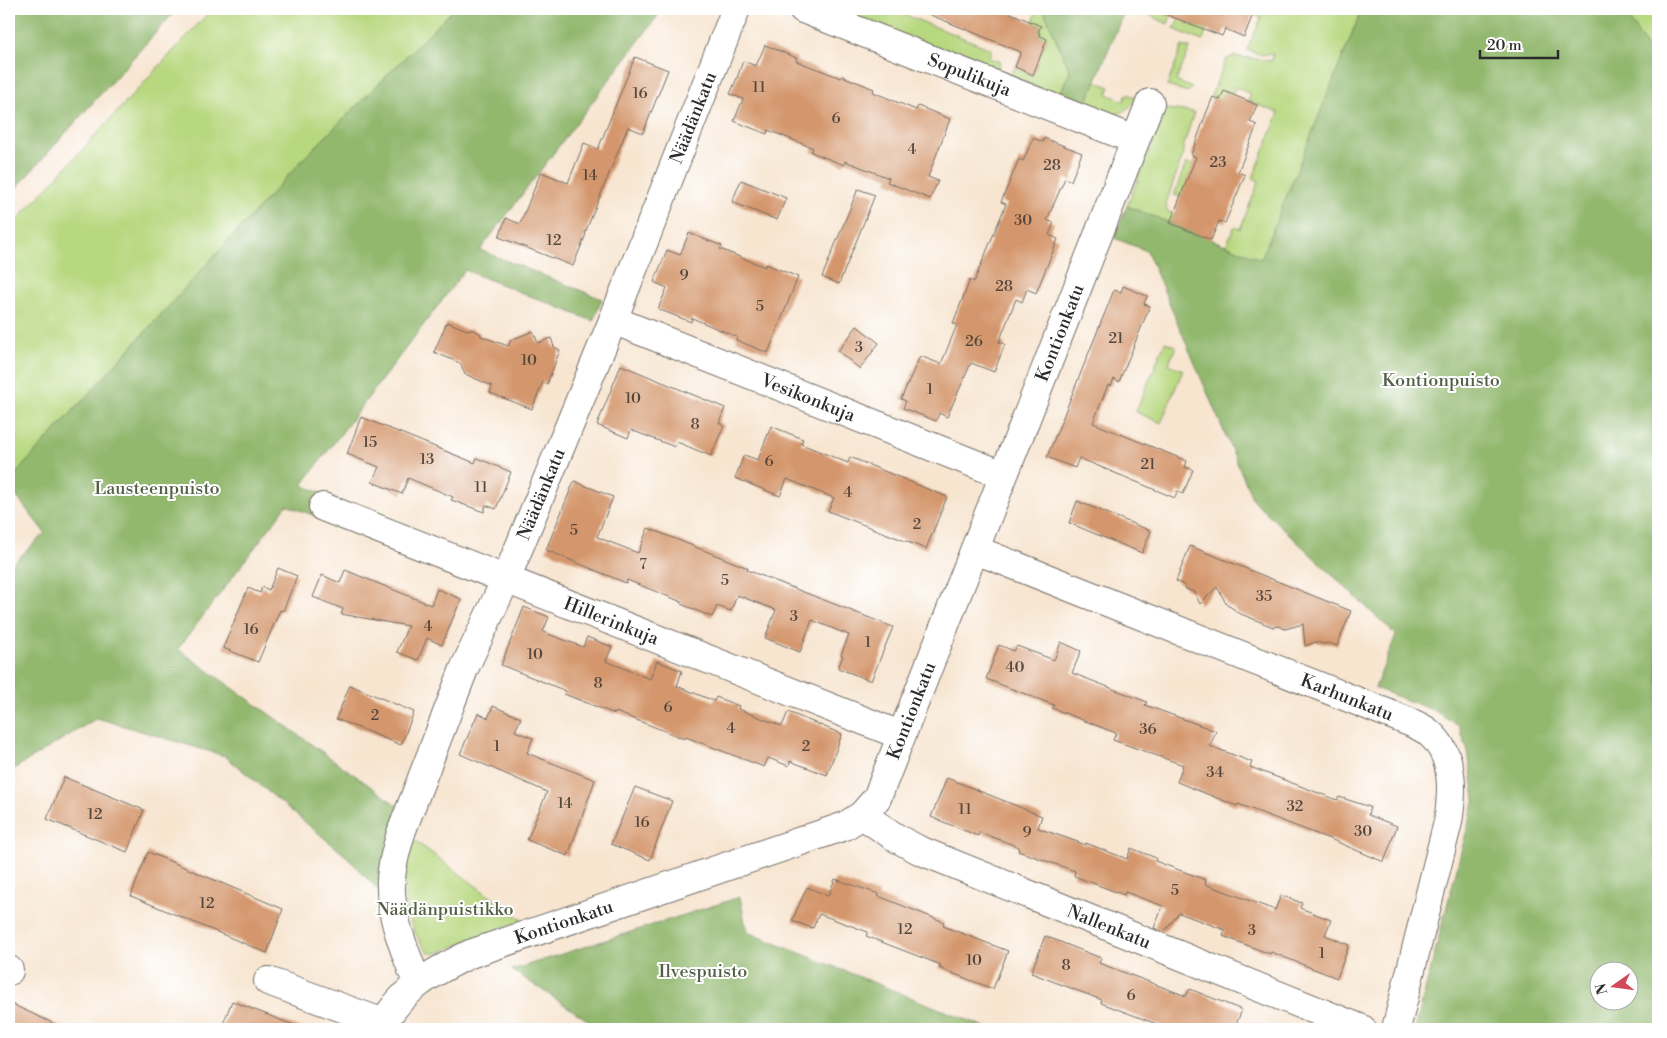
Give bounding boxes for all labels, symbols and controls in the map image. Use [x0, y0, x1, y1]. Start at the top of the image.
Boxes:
scale bar [1480, 28, 1557, 60]
text: 20 m [1487, 36, 1522, 55]
street label: Sopulikuja [924, 48, 1015, 102]
street label: Näädänkatu [665, 68, 722, 167]
house number: 11 [752, 78, 766, 97]
house number: 16 [632, 84, 648, 103]
house number: 6 [831, 109, 841, 128]
house number: 4 [908, 140, 917, 159]
house number: 23 [1210, 153, 1226, 172]
house number: 28 [1043, 156, 1061, 175]
house number: 14 [583, 166, 597, 185]
house number: 30 [1014, 211, 1032, 230]
house number: 12 [546, 231, 562, 250]
house number: 9 [679, 266, 689, 285]
house number: 28 [995, 277, 1013, 296]
street label: Kontionkatu [1031, 280, 1090, 385]
house number: 5 [756, 297, 764, 316]
house number: 21 [1108, 329, 1124, 348]
house number: 26 [965, 332, 983, 351]
house number: 3 [855, 338, 863, 357]
house number: 10 [521, 351, 537, 370]
street label: Vesikonkuja [757, 369, 859, 427]
park label: Kontionpuisto [1382, 369, 1500, 392]
house number: 1 [927, 380, 934, 399]
house number: 10 [625, 389, 641, 408]
house number: 8 [690, 415, 700, 434]
house number: 15 [363, 433, 377, 452]
street label: Näädänkatu [512, 444, 571, 544]
house number: 13 [420, 450, 434, 469]
house number: 6 [764, 452, 774, 471]
house number: 21 [1140, 455, 1156, 474]
park label: Lausteenpuisto [94, 477, 220, 500]
house number: 11 [474, 478, 488, 497]
house number: 4 [844, 483, 853, 502]
house number: 2 [913, 515, 921, 534]
house number: 5 [570, 521, 578, 540]
house number: 7 [639, 555, 647, 574]
house number: 5 [721, 571, 729, 590]
house number: 35 [1256, 587, 1272, 606]
street label: Hillerinkuja [560, 592, 663, 651]
house number: 3 [790, 607, 798, 626]
house number: 4 [424, 617, 433, 636]
house number: 16 [243, 620, 259, 639]
house number: 1 [865, 633, 872, 652]
house number: 10 [527, 645, 543, 664]
street label: Kontionkatu [882, 658, 942, 763]
house number: 40 [1006, 658, 1024, 677]
street label: Karhunkatu [1297, 669, 1397, 727]
house number: 8 [593, 674, 603, 693]
house number: 6 [663, 698, 673, 717]
house number: 2 [371, 706, 379, 725]
house number: 4 [727, 719, 736, 738]
house number: 36 [1139, 720, 1157, 739]
house number: 1 [494, 737, 501, 756]
house number: 2 [802, 737, 810, 756]
house number: 34 [1206, 763, 1224, 782]
house number: 14 [558, 794, 572, 813]
house number: 32 [1287, 797, 1303, 816]
house number: 11 [958, 800, 972, 819]
house number: 12 [87, 805, 103, 824]
house number: 16 [634, 813, 650, 832]
house number: 30 [1354, 822, 1372, 841]
house number: 9 [1022, 823, 1032, 842]
house number: 5 [1171, 881, 1179, 900]
house number: 12 [199, 894, 215, 913]
street label: Kontionkatu [512, 895, 617, 950]
park label: Näädänpuistikko [376, 898, 514, 921]
street label: Nallenkatu [1064, 900, 1155, 955]
house number: 12 [897, 920, 913, 939]
house number: 3 [1248, 921, 1256, 940]
house number: 1 [1319, 944, 1326, 963]
house number: 10 [966, 951, 982, 970]
house number: 8 [1061, 956, 1071, 975]
park label: Ilvespuisto [659, 960, 747, 983]
north arrow [1590, 960, 1640, 1010]
text: N [1592, 981, 1612, 996]
house number: 6 [1126, 986, 1136, 1005]

